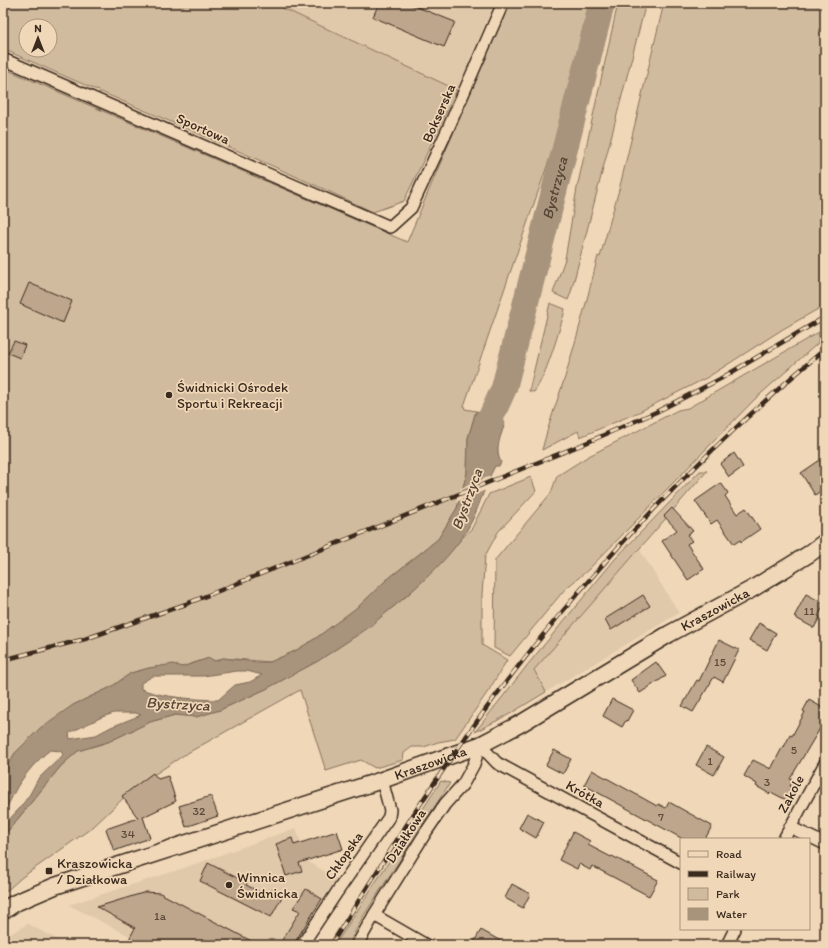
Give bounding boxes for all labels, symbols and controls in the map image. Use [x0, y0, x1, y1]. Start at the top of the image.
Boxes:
north arrow [18, 18, 58, 58]
text: N [34, 22, 42, 35]
street label: Bokserska [419, 80, 460, 145]
street label: Sportowa [174, 110, 233, 149]
water label: Bystrzyca [538, 155, 572, 221]
place label: Świdnicki Ośrodek Sportu i Rekreacji [177, 379, 288, 412]
marker: Świdnicki Ośrodek Sportu i Rekreacji [164, 390, 174, 400]
water label: Bystrzyca [448, 466, 486, 532]
street label: Kraszowicka [678, 583, 753, 635]
house number: 11 [803, 604, 815, 618]
house number: 15 [714, 655, 726, 669]
water label: Bystrzyca [146, 693, 210, 715]
street label: Kraszowicka [392, 742, 469, 783]
house number: 5 [791, 743, 797, 757]
house number: 1 [707, 754, 713, 768]
street label: Zakole [774, 772, 808, 816]
house number: 3 [764, 775, 771, 789]
street label: Krótka [563, 777, 608, 812]
house number: 32 [193, 804, 206, 818]
street label: Działkowa [382, 805, 430, 866]
house number: 7 [658, 810, 664, 824]
house number: 34 [121, 827, 135, 841]
street label: Chłopska [321, 828, 367, 883]
legend [680, 838, 810, 930]
text: Road [716, 847, 742, 861]
place label: Kraszowicka / Działkowa [57, 855, 133, 888]
marker: Kraszowicka / Działkowa [44, 866, 54, 876]
text: Railway [716, 867, 756, 881]
place label: Winnica Świdnicka [237, 869, 299, 902]
marker: Winnica Świdnicka [224, 880, 234, 890]
text: Park [716, 887, 740, 901]
text: Water [716, 907, 747, 921]
house number: 1a [154, 909, 167, 923]

